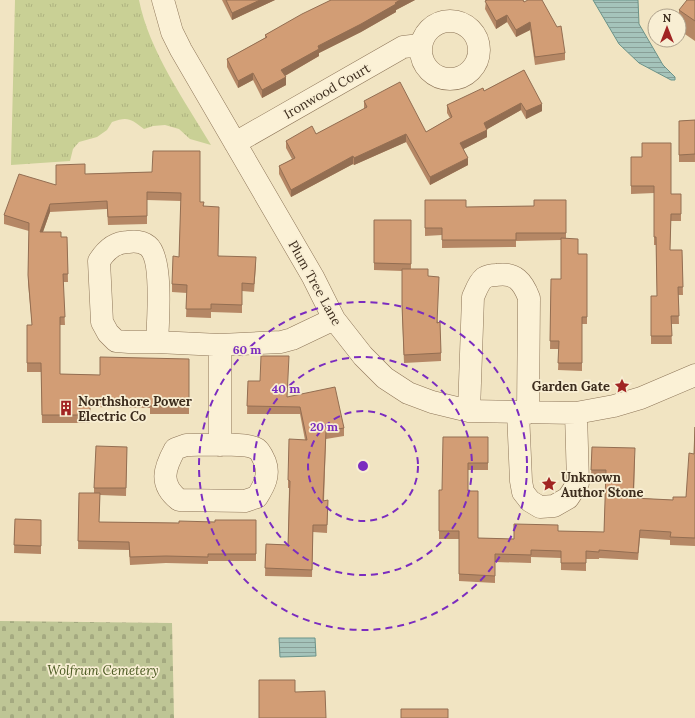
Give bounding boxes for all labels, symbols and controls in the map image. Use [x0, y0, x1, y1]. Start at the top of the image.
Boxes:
north arrow [647, 8, 687, 48]
text: N [663, 11, 672, 25]
street label: Ironwood Court [281, 59, 373, 123]
street label: Plum Tree Lane [285, 237, 345, 329]
text: 60 m [233, 342, 261, 357]
place icon: Garden Gate [613, 377, 631, 395]
place label: Garden Gate [532, 378, 610, 395]
text: 40 m [272, 381, 300, 396]
place label: Northshore Power Electric Co [78, 393, 193, 425]
building icon: Northshore Power Electric Co [57, 399, 75, 417]
text: 20 m [310, 419, 338, 434]
centre of rings [356, 459, 370, 473]
place label: Unknown Author Stone [561, 469, 644, 501]
place icon: Unknown Author Stone [540, 475, 558, 493]
park label: Wolfrum Cemetery [47, 662, 159, 679]

